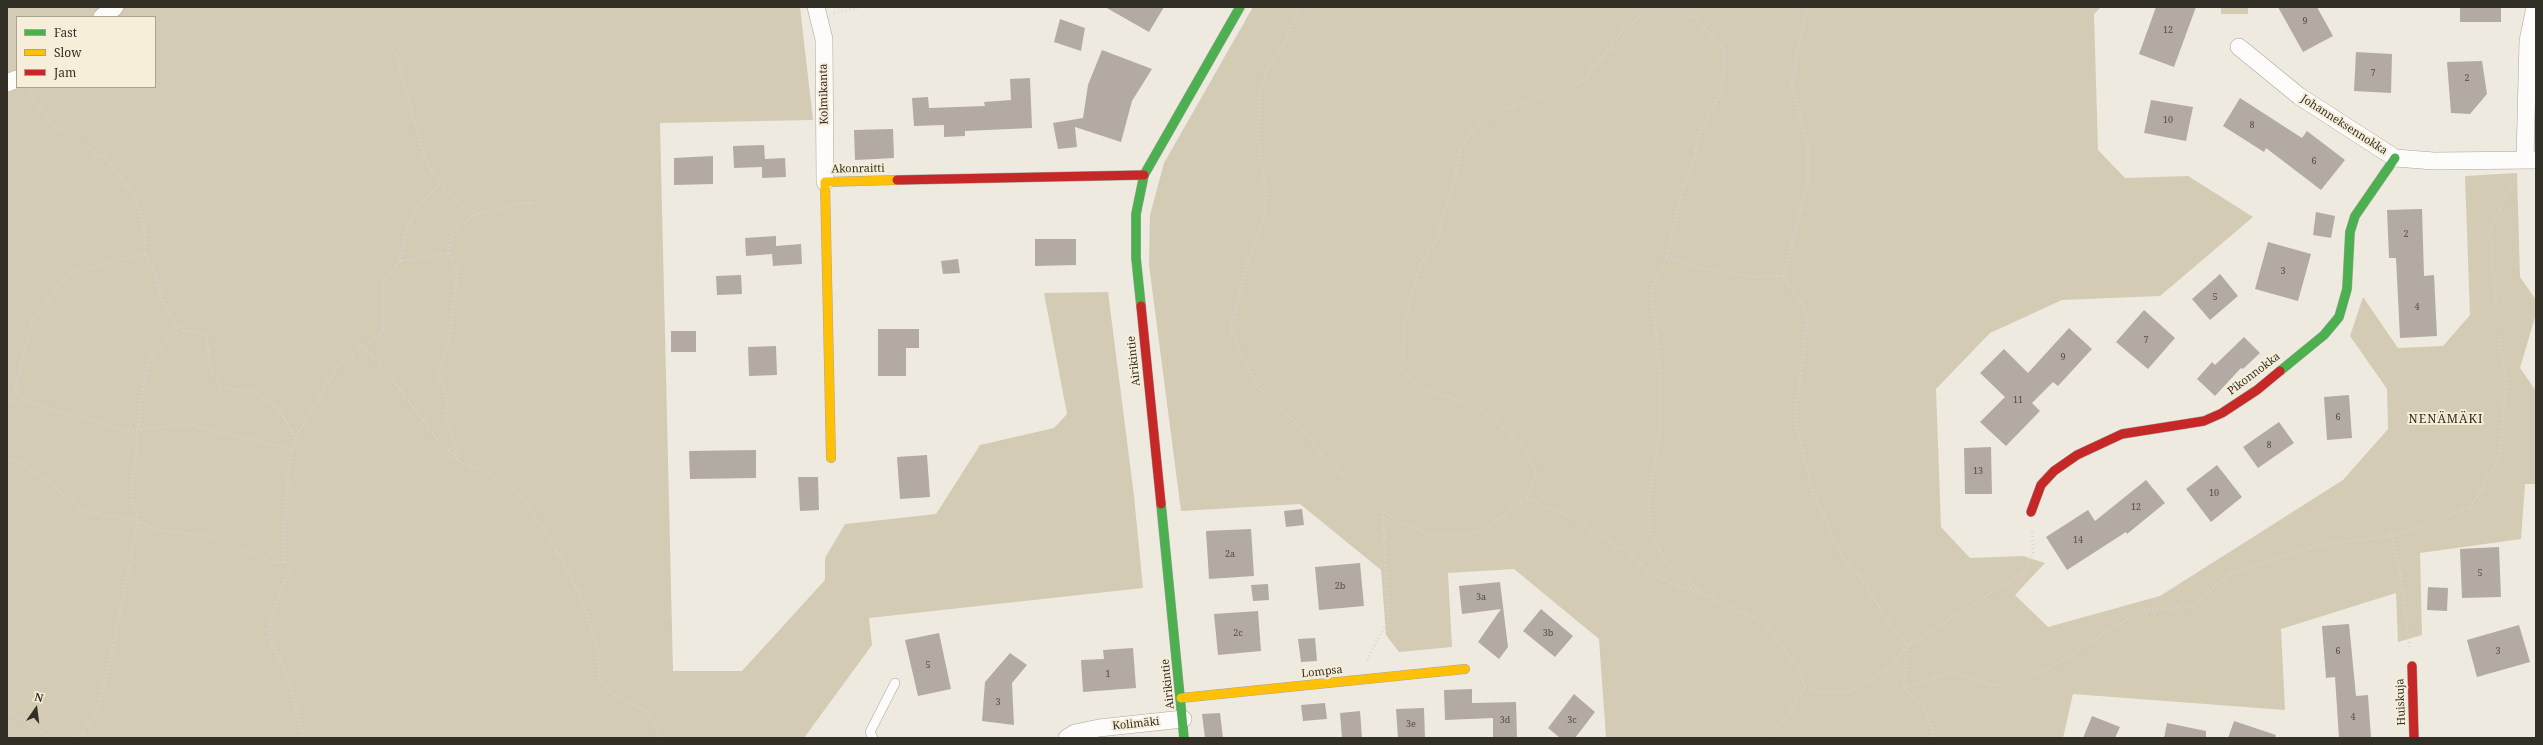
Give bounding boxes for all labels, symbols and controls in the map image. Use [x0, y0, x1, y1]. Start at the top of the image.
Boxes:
legend [16, 16, 156, 88]
house number: 9 [2302, 16, 2308, 26]
text: Fast [54, 24, 77, 41]
house number: 12 [2163, 25, 2173, 35]
text: Slow [54, 44, 82, 61]
street label: Kolmikanta [817, 63, 831, 125]
text: Jam [54, 64, 76, 81]
house number: 7 [2370, 68, 2376, 78]
house number: 2 [2464, 73, 2470, 83]
street label: Johanneksennokka [2298, 92, 2390, 158]
house number: 10 [2163, 115, 2173, 125]
house number: 8 [2249, 120, 2255, 130]
house number: 6 [2311, 156, 2317, 166]
street label: Akonraitti [831, 162, 885, 176]
house number: 2 [2403, 229, 2409, 239]
house number: 3 [2280, 266, 2286, 276]
house number: 5 [2212, 292, 2218, 302]
house number: 4 [2414, 302, 2420, 312]
street label: Airikintie [1125, 335, 1143, 387]
house number: 7 [2143, 335, 2149, 345]
street label: Pikonnokka [2225, 350, 2283, 398]
house number: 9 [2060, 352, 2066, 362]
house number: 11 [2013, 395, 2023, 405]
house number: 6 [2335, 412, 2341, 422]
district label: NENÄMÄKI [2409, 413, 2483, 427]
house number: 8 [2266, 440, 2272, 450]
house number: 13 [1973, 466, 1983, 476]
house number: 10 [2209, 488, 2219, 498]
house number: 12 [2131, 502, 2141, 512]
house number: 14 [2073, 535, 2083, 545]
house number: 2a [1225, 549, 1235, 559]
house number: 5 [2477, 568, 2483, 578]
house number: 2b [1335, 581, 1345, 591]
house number: 3a [1476, 592, 1486, 602]
house number: 2c [1233, 628, 1243, 638]
house number: 3b [1543, 628, 1553, 638]
house number: 6 [2335, 646, 2341, 656]
house number: 3 [2495, 646, 2501, 656]
street label: Airikintie [1159, 658, 1177, 710]
house number: 5 [925, 660, 931, 670]
street label: Lompsa [1301, 663, 1343, 681]
house number: 1 [1105, 669, 1111, 679]
street label: Huiskuja [2394, 678, 2408, 726]
north arrow [16, 689, 56, 729]
text: N [33, 689, 45, 705]
house number: 3 [995, 697, 1001, 707]
house number: 4 [2350, 712, 2356, 722]
street label: Kolimäki [1112, 715, 1160, 733]
house number: 3d [1500, 715, 1510, 725]
house number: 3c [1567, 715, 1577, 725]
house number: 3e [1406, 719, 1416, 729]

